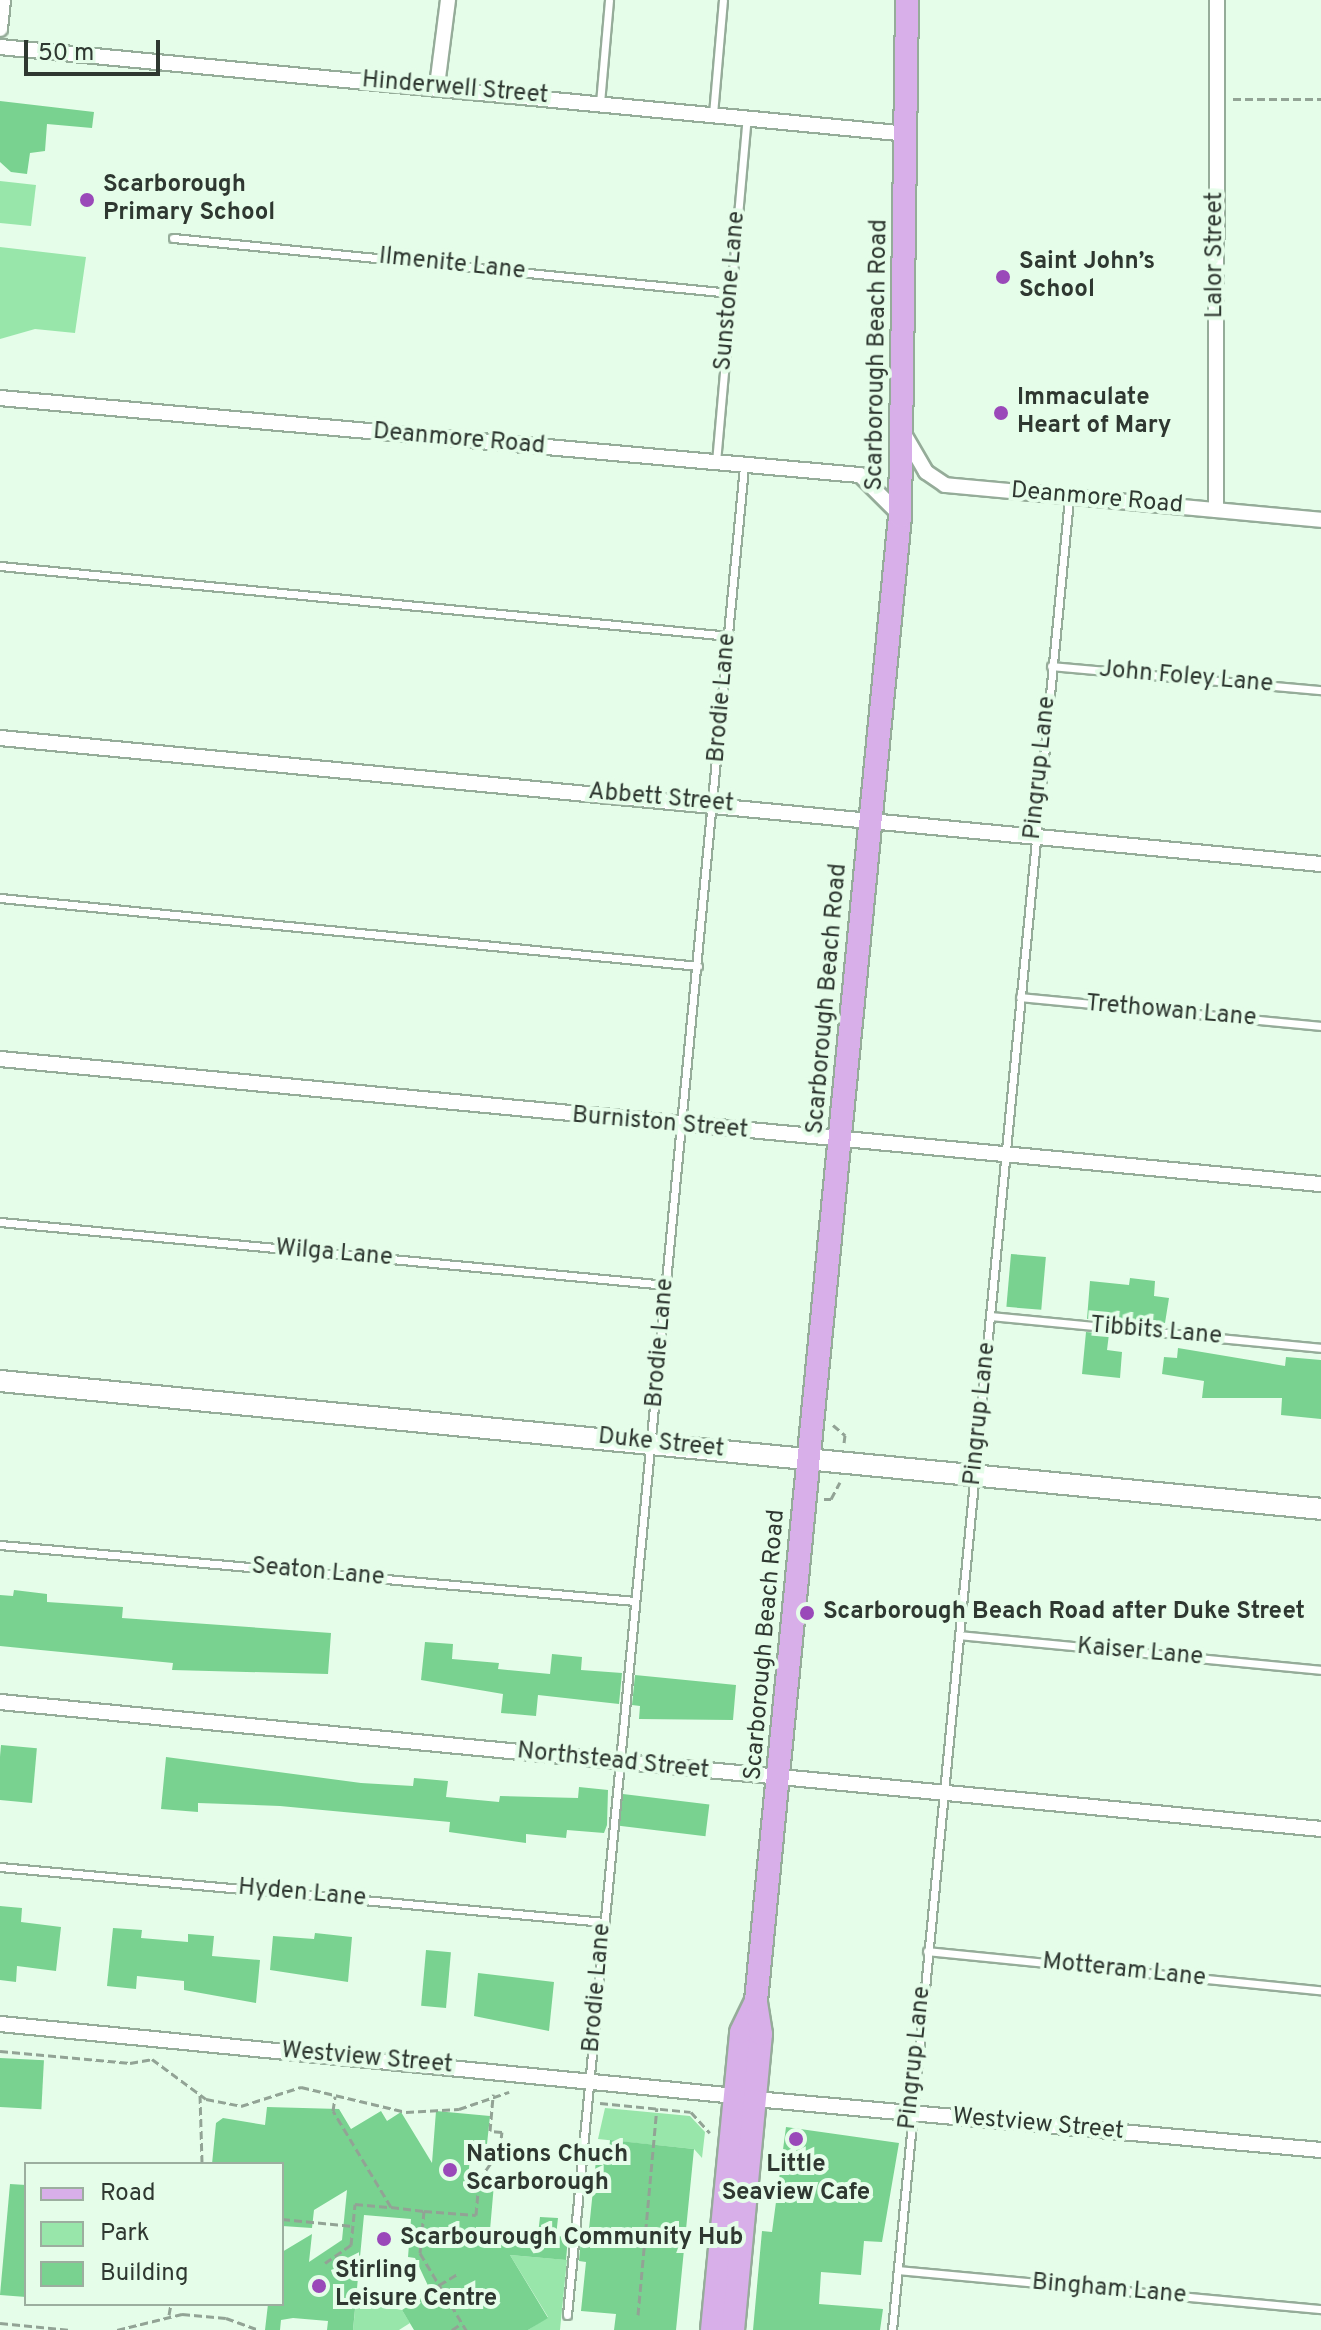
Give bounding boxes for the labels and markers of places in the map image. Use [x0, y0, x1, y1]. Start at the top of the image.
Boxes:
place label: Scarborough Primary School [103, 172, 275, 228]
marker: Scarborough Primary School [78, 191, 96, 209]
place label: Saint John’s School [1019, 249, 1155, 305]
marker: Saint John’s School [994, 268, 1012, 286]
place label: Immaculate Heart of Mary [1017, 385, 1171, 441]
marker: Immaculate Heart of Mary [992, 404, 1010, 422]
place label: Scarborough Beach Road after Duke Street [823, 1599, 1305, 1627]
marker: Scarborough Beach Road after Duke Street [798, 1604, 816, 1622]
marker: Little Seaview Cafe [787, 2130, 805, 2148]
place label: Nations Chuch Scarborough [466, 2142, 628, 2198]
place label: Little Seaview Cafe [722, 2152, 870, 2208]
marker: Nations Chuch Scarborough [441, 2161, 459, 2179]
place label: Scarbourough Community Hub [400, 2225, 743, 2253]
marker: Scarbourough Community Hub [375, 2230, 393, 2248]
place label: Stirling Leisure Centre [335, 2258, 497, 2314]
marker: Stirling Leisure Centre [310, 2277, 328, 2295]

